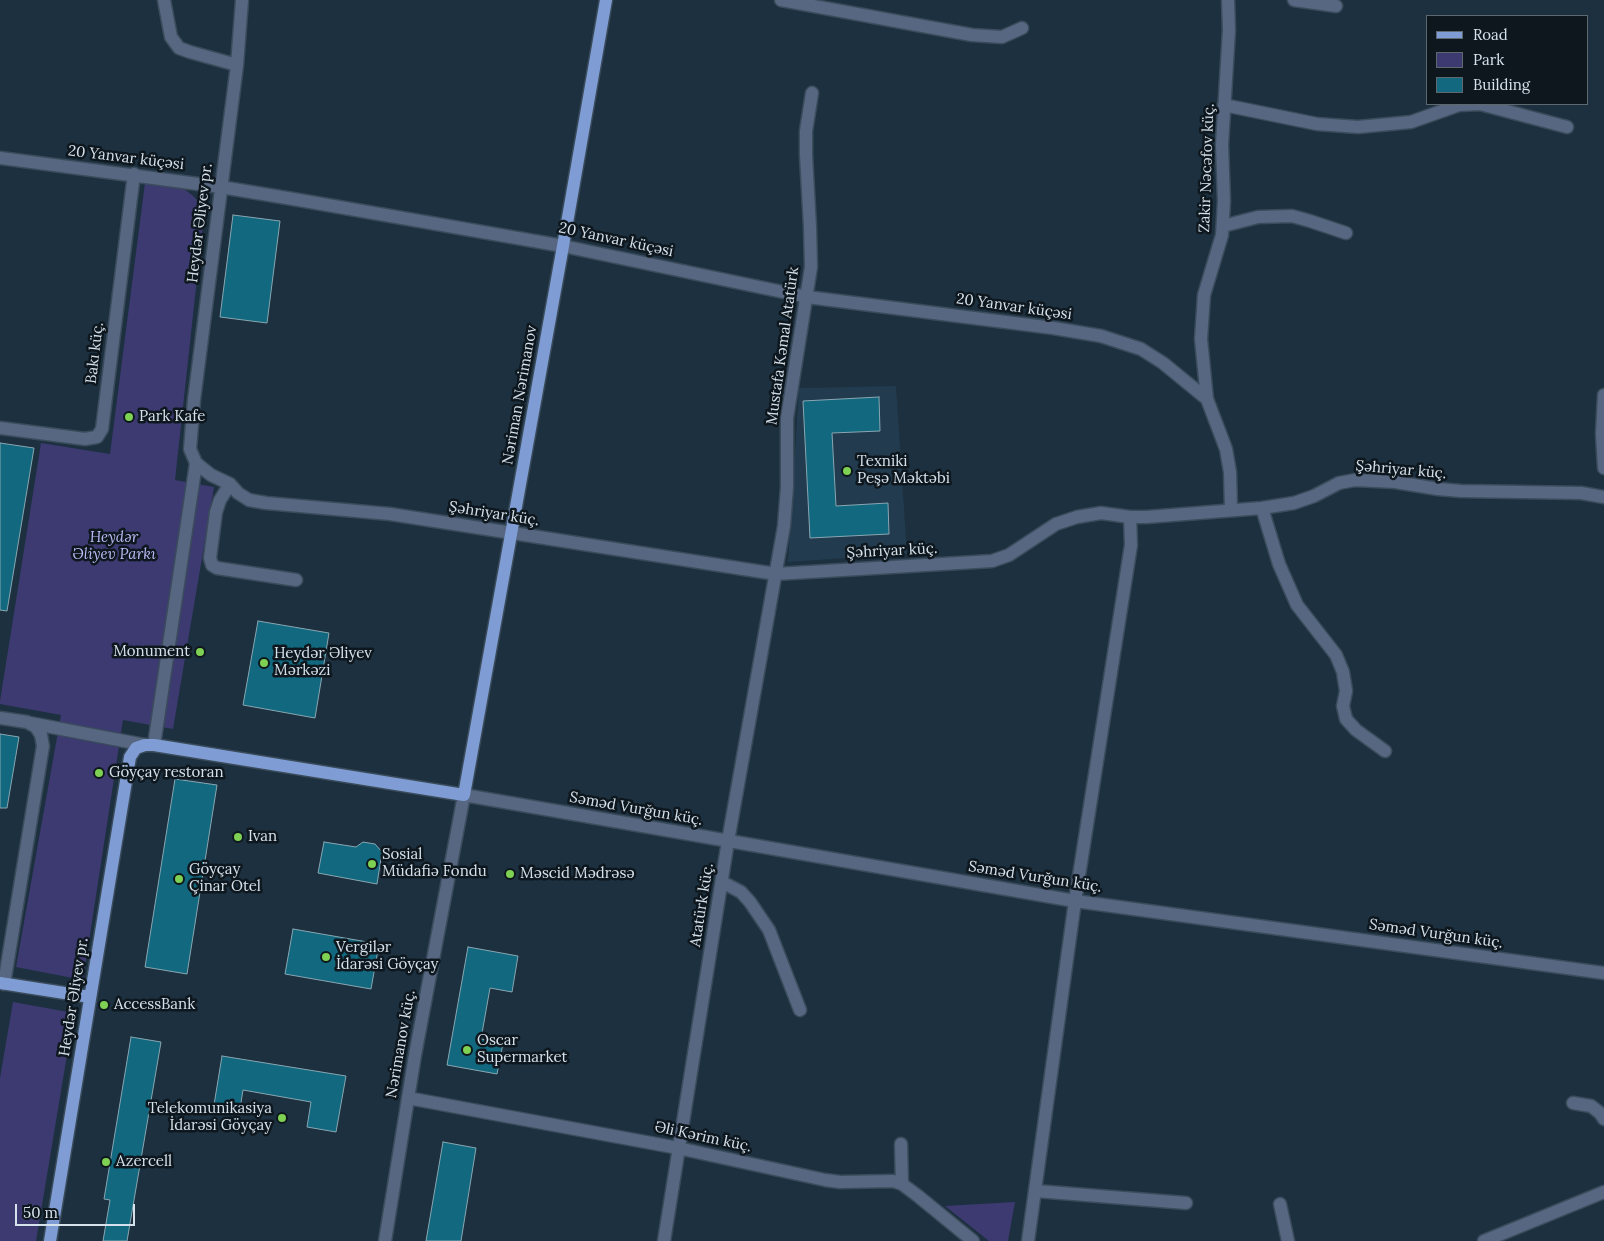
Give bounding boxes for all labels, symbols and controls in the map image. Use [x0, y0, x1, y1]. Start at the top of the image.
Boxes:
legend [1426, 15, 1589, 105]
text: Road [1473, 25, 1508, 44]
text: Park [1473, 50, 1504, 69]
text: Building [1473, 75, 1530, 94]
street label: Zakir Nəcəfov küç. [1196, 103, 1218, 233]
street label: 20 Yanvar küçəsi [67, 142, 185, 174]
street label: Heydər Əliyev pr. [184, 162, 216, 284]
street label: 20 Yanvar küçəsi [557, 219, 675, 261]
street label: Mustafa Kəmal Atatürk [763, 266, 803, 426]
street label: 20 Yanvar küçəsi [955, 290, 1073, 324]
street label: Bakı küç. [82, 321, 108, 385]
street label: Nəriman Nərimanov [499, 324, 541, 466]
place label: Park Kafe [139, 408, 205, 426]
marker: Park Kafe [123, 411, 135, 423]
place label: Texniki Peşə Məktəbi [857, 453, 950, 488]
street label: Şəhriyar küç. [1355, 457, 1447, 483]
marker: Texniki Peşə Məktəbi [841, 465, 853, 477]
street label: Şəhriyar küç. [448, 498, 540, 530]
park label: Heydər Əliyev Parkı [72, 529, 156, 564]
street label: Şəhriyar küç. [846, 540, 938, 562]
place label: Monument [113, 643, 190, 661]
place label: Heydər Əliyev Mərkəzi [274, 645, 372, 680]
marker: Monument [194, 646, 206, 658]
marker: Heydər Əliyev Mərkəzi [258, 657, 270, 669]
place label: Göyçay restoran [109, 764, 224, 782]
marker: Göyçay restoran [93, 767, 105, 779]
street label: Səməd Vurğun küç. [568, 788, 704, 830]
place label: Ivan [248, 828, 277, 846]
marker: Ivan [232, 831, 244, 843]
place label: Sosial Müdafiə Fondu [382, 846, 487, 881]
marker: Sosial Müdafiə Fondu [366, 858, 378, 870]
street label: Səməd Vurğun küç. [967, 858, 1103, 896]
place label: Göyçay Çinar Otel [189, 861, 261, 896]
street label: Atatürk küç. [686, 862, 718, 948]
place label: Məscid Mədrəsə [520, 865, 635, 883]
marker: Məscid Mədrəsə [504, 868, 516, 880]
marker: Göyçay Çinar Otel [173, 873, 185, 885]
street label: Səməd Vurğun küç. [1368, 916, 1504, 952]
street label: Heydər Əliyev pr. [56, 936, 92, 1058]
place label: Vergilər İdarəsi Göyçay [336, 939, 438, 974]
marker: Vergilər İdarəsi Göyçay [320, 951, 332, 963]
street label: Nərimanov küç. [383, 989, 419, 1099]
place label: AccessBank [114, 996, 195, 1014]
marker: AccessBank [98, 999, 110, 1011]
place label: Oscar Supermarket [477, 1032, 567, 1067]
marker: Oscar Supermarket [461, 1044, 473, 1056]
place label: Telekomunikasiya İdarəsi Göyçay [148, 1100, 272, 1135]
marker: Telekomunikasiya İdarəsi Göyçay [276, 1112, 288, 1124]
street label: Əli Kərim küç. [653, 1118, 753, 1156]
place label: Azercell [116, 1153, 172, 1171]
marker: Azercell [100, 1156, 112, 1168]
scale bar [18, 1194, 138, 1226]
text: 50 m [23, 1203, 58, 1222]

